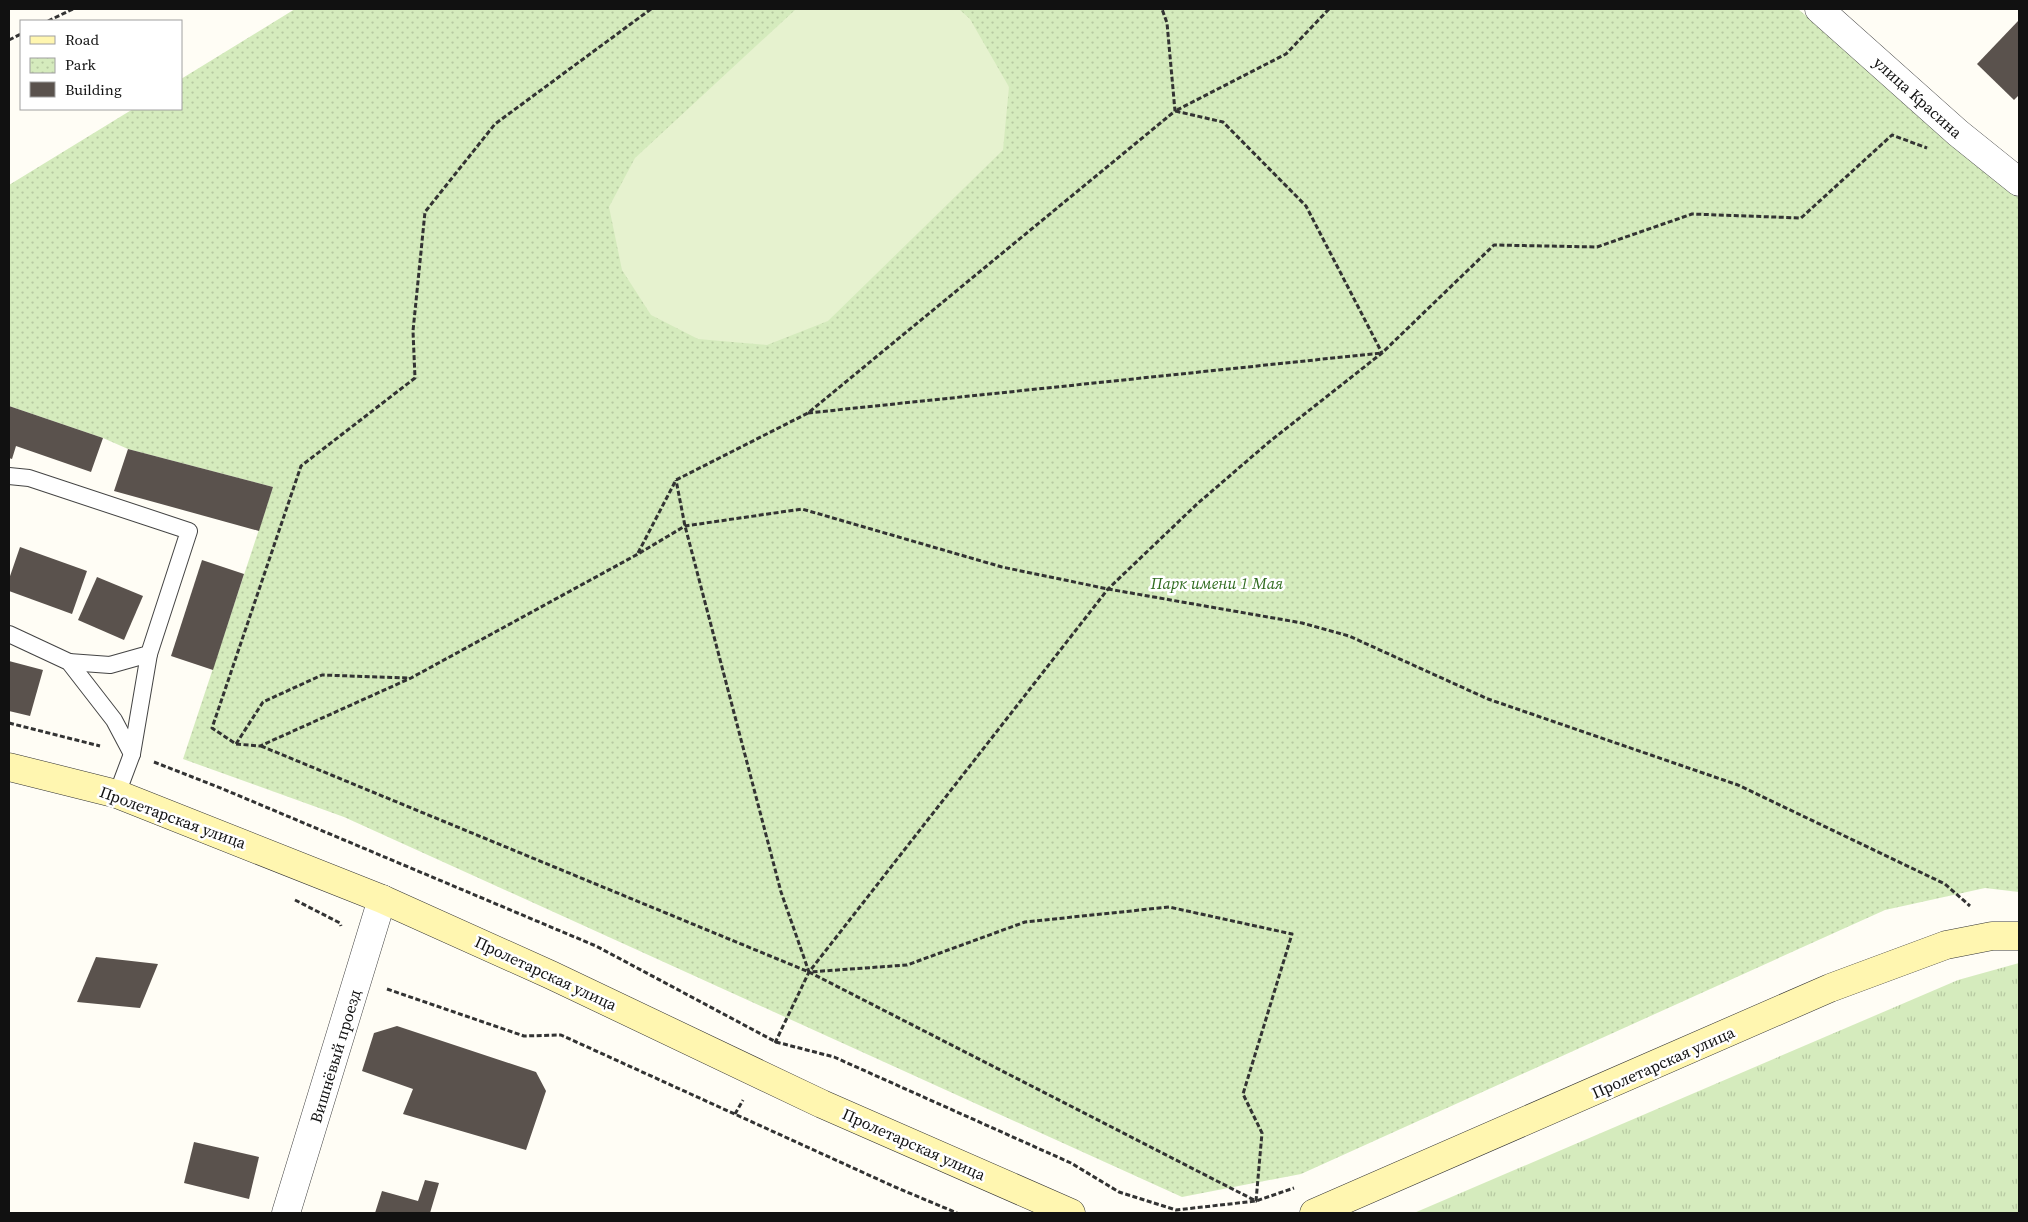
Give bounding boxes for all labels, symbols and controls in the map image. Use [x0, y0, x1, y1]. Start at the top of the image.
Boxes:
legend [20, 20, 182, 110]
text: Road [65, 29, 99, 50]
street label: улица Красина [1869, 51, 1968, 143]
text: Park [65, 54, 97, 75]
text: Building [65, 79, 122, 100]
park label: Парк имени 1 Мая [1150, 572, 1283, 594]
street label: Пролетарская улица [97, 780, 250, 854]
street label: Пролетарская улица [471, 930, 621, 1016]
street label: Вишнёвый проезд [304, 987, 366, 1125]
street label: Пролетарская улица [1588, 1020, 1739, 1103]
street label: Пролетарская улица [839, 1103, 990, 1186]

